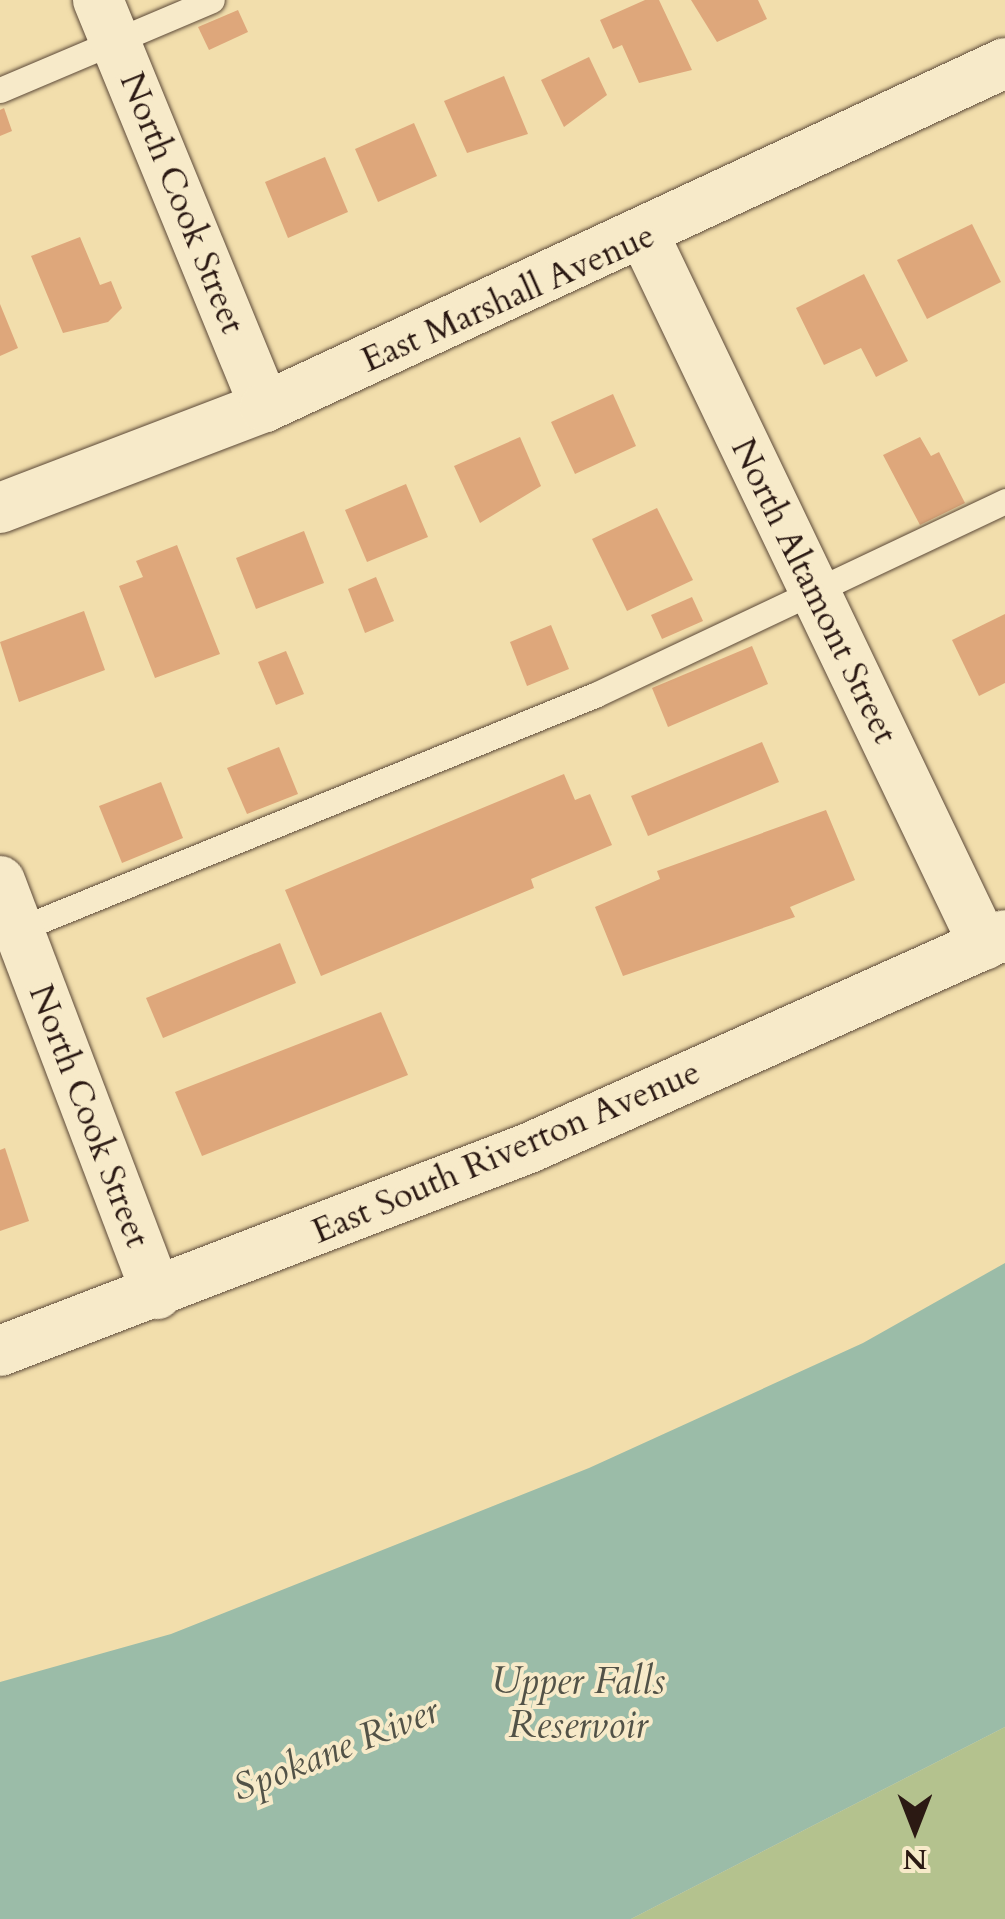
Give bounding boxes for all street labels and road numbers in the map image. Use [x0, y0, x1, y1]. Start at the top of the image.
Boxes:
street label: North Cook Street [110, 66, 254, 340]
street label: East Marshall Avenue [355, 214, 661, 382]
street label: North Altamont Street [722, 432, 906, 750]
street label: North Cook Street [20, 979, 158, 1253]
street label: East South Riverton Avenue [306, 1051, 706, 1253]

